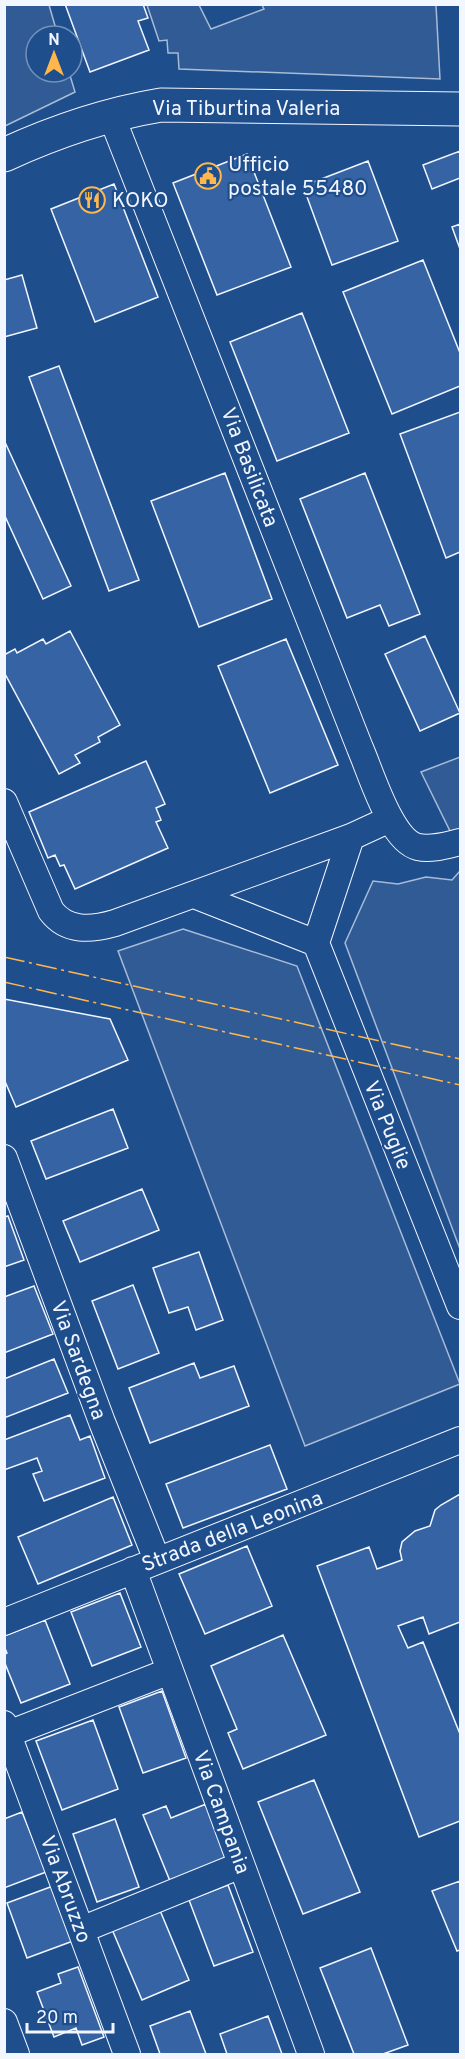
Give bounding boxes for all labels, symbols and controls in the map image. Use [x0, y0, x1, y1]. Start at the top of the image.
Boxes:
north arrow [24, 24, 84, 84]
text: N [48, 31, 60, 51]
street label: Via Tiburtina Valeria [152, 96, 340, 123]
place label: Ufficio postale 55480 [228, 152, 368, 203]
public building icon: Ufficio postale 55480 [193, 161, 223, 191]
restaurant icon: KOKO [77, 185, 107, 215]
place label: KOKO [112, 188, 169, 215]
street label: Via Basilicata [213, 404, 284, 531]
street label: Via Puglie [357, 1077, 417, 1174]
street label: Via Sardegna [44, 1297, 112, 1424]
street label: Strada della Leonina [138, 1485, 327, 1579]
street label: Via Campania [186, 1747, 255, 1878]
street label: Via Abruzzo [33, 1832, 97, 1947]
scale bar [27, 1996, 112, 2034]
text: 20 m [36, 2007, 78, 2030]

